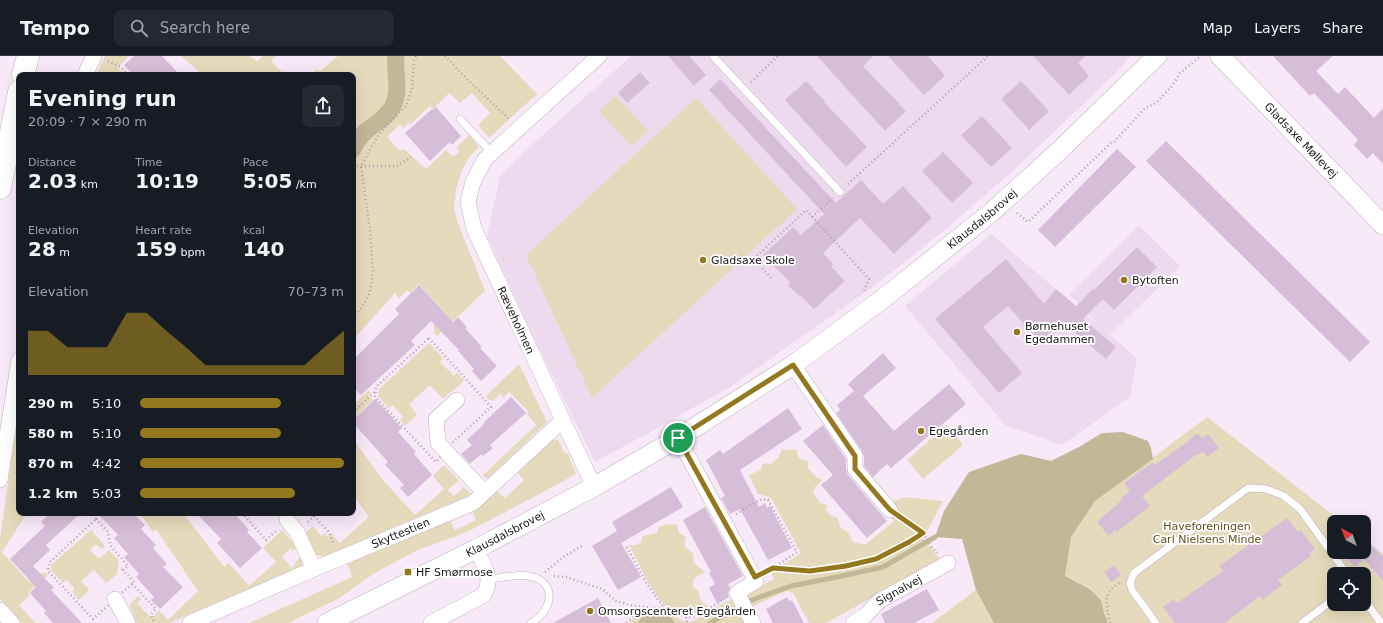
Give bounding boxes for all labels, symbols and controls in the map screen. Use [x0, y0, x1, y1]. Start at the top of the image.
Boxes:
search box [114, 10, 394, 46]
text: Tempo [20, 17, 90, 39]
icon: search [128, 17, 150, 39]
text: Search here [160, 19, 250, 37]
text: Map [1203, 20, 1232, 36]
text: Layers [1254, 20, 1301, 36]
text: Share [1323, 20, 1363, 36]
button: share [302, 85, 344, 127]
text: Evening run [28, 86, 177, 111]
street label: Gladsaxe Møllevej [1262, 100, 1340, 181]
text: 20:09 · 7 × 290 m [28, 114, 147, 129]
text: Distance [28, 156, 76, 169]
text: Time [135, 156, 162, 169]
text: Pace [243, 156, 268, 169]
text: 2.03 [28, 169, 77, 193]
text: 10:19 [135, 169, 199, 193]
text: 5:05 [243, 169, 292, 193]
text: km [77, 178, 98, 191]
text: /km [292, 178, 317, 191]
street label: Klausdalsbrovej [945, 187, 1020, 252]
text: Elevation [28, 224, 79, 237]
text: Heart rate [135, 224, 192, 237]
text: kcal [243, 224, 265, 237]
text: 28 [28, 237, 56, 261]
text: 159 [135, 237, 177, 261]
text: 140 [243, 237, 284, 261]
text: m [56, 246, 70, 259]
text: bpm [177, 246, 205, 259]
place label: Gladsaxe Skole [711, 254, 795, 267]
marker: Gladsaxe Skole [698, 255, 708, 265]
place label: Bytoften [1132, 274, 1179, 287]
marker: Bytoften [1119, 275, 1129, 285]
text: Elevation [28, 284, 88, 299]
text: 70–73 m [288, 284, 344, 299]
street label: Ræveholmen [494, 284, 537, 356]
place label: Børnehuset Egedammen [1025, 320, 1095, 346]
marker: Børnehuset Egedammen [1012, 327, 1022, 337]
text: 290 m [28, 396, 73, 411]
text: 5:10 [92, 396, 121, 411]
pin [661, 421, 695, 455]
place label: Egegården [929, 425, 989, 438]
text: 580 m [28, 426, 73, 441]
text: 5:10 [92, 426, 121, 441]
marker: Egegården [916, 426, 926, 436]
icon: arrive [667, 427, 689, 449]
text: 870 m [28, 456, 73, 471]
text: 4:42 [92, 456, 121, 471]
text: 1.2 km [28, 486, 78, 501]
text: 5:03 [92, 486, 121, 501]
street label: Klausdalsbrovej [464, 508, 546, 560]
north arrow [1327, 515, 1371, 559]
map controls [1327, 515, 1371, 611]
street label: Skyttestien [370, 516, 432, 551]
park label: Haveforeningen Carl Nielsens Minde [1153, 520, 1262, 546]
place label: HF Smørmose [416, 566, 493, 579]
marker: HF Smørmose [403, 567, 413, 577]
button: locate [1327, 567, 1371, 611]
street label: Signalvej [874, 573, 924, 608]
place label: Omsorgscenteret Egegården [598, 605, 756, 618]
marker: Omsorgscenteret Egegården [585, 606, 595, 616]

